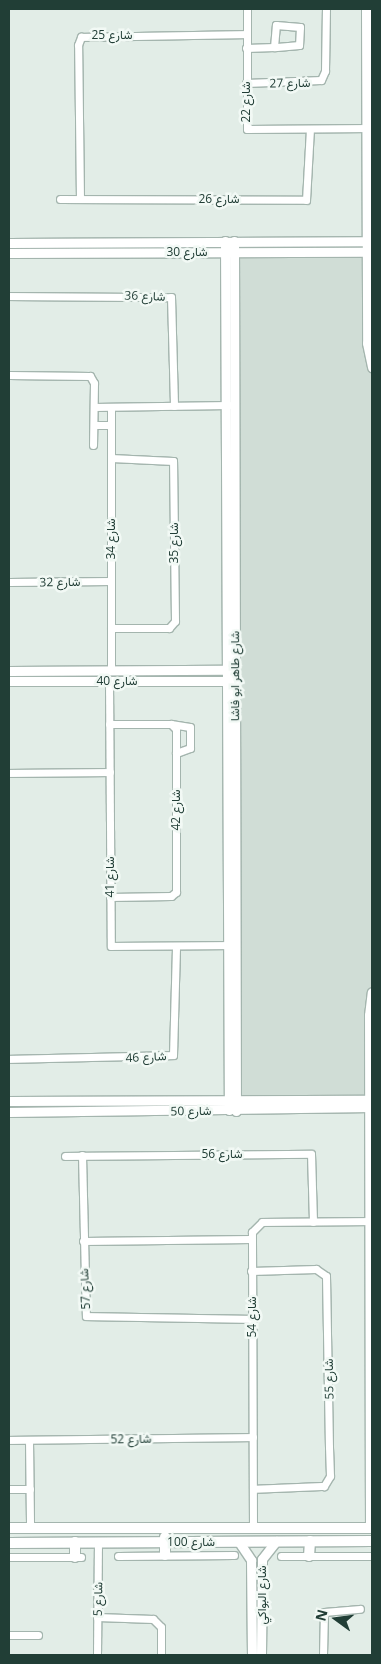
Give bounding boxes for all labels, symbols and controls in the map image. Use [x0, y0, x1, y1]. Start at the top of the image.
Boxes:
street label: شارع 25 [92, 28, 132, 42]
street label: شارع 27 [269, 75, 311, 91]
street label: شارع 22 [239, 82, 253, 122]
street label: شارع 26 [199, 192, 239, 206]
street label: شارع 30 [167, 245, 207, 259]
street label: شارع 36 [124, 288, 166, 304]
street label: شارع 34 [104, 519, 118, 559]
street label: شارع 35 [167, 523, 181, 563]
street label: شارع 32 [39, 574, 81, 590]
street label: شارع طاهر ابو فاشا [228, 631, 242, 721]
street label: شارع 40 [97, 674, 137, 688]
street label: شارع 42 [169, 790, 183, 830]
street label: شارع 41 [103, 857, 117, 897]
street label: شارع 46 [125, 1049, 167, 1065]
street label: شارع 50 [170, 1103, 212, 1119]
street label: شارع 56 [202, 1147, 242, 1161]
street label: شارع 57 [77, 1268, 93, 1310]
street label: شارع 54 [245, 1297, 259, 1337]
street label: شارع 55 [321, 1358, 337, 1400]
street label: شارع 52 [110, 1431, 152, 1447]
street label: شارع 100 [167, 1535, 215, 1549]
street label: شارع البواكي [255, 1566, 269, 1624]
street label: شارع 5 [91, 1582, 105, 1616]
north arrow [311, 1594, 361, 1644]
text: N [310, 1607, 332, 1623]

